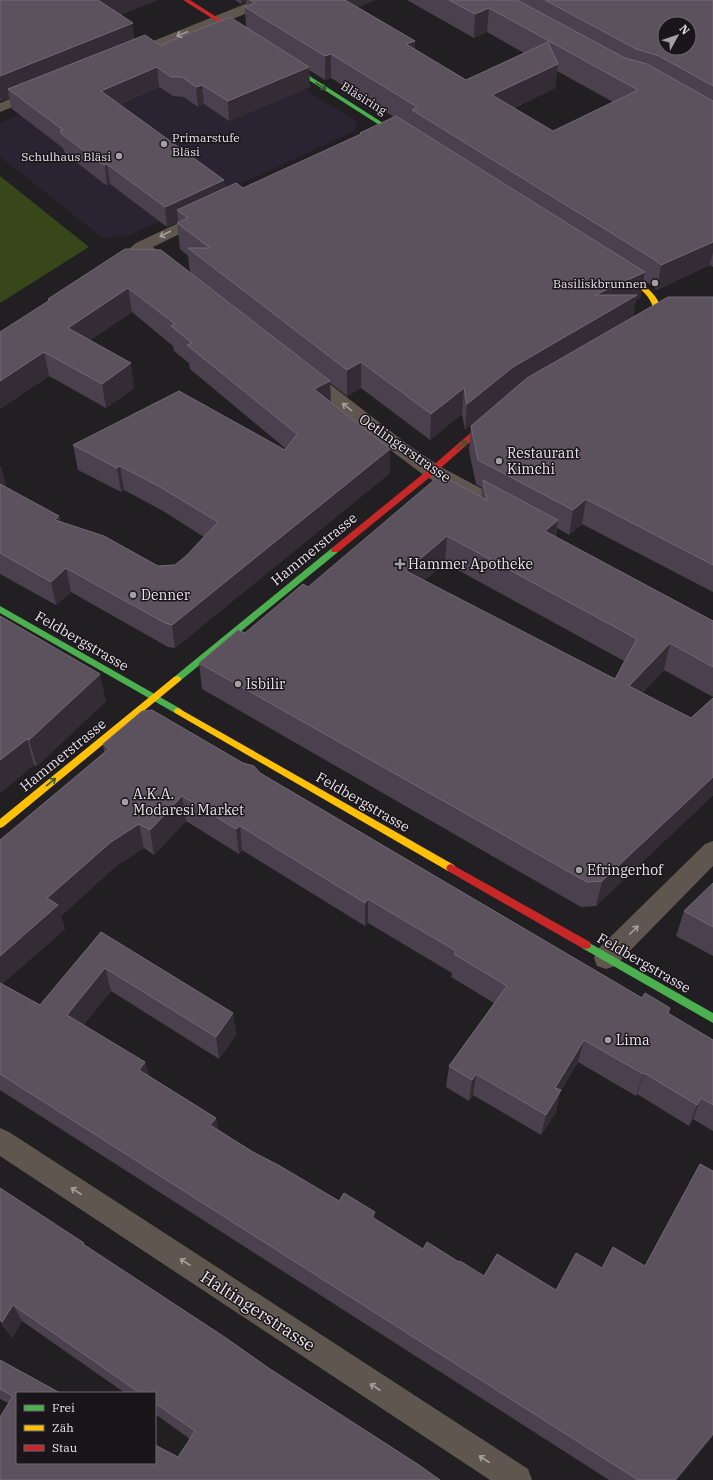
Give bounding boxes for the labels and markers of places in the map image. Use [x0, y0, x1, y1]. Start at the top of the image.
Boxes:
place label: Primarstufe Bläsi [172, 130, 240, 159]
marker: Primarstufe Bläsi [159, 139, 169, 149]
place label: Schulhaus Bläsi [21, 149, 111, 164]
marker: Schulhaus Bläsi [114, 151, 124, 161]
place label: Basiliskbrunnen [553, 276, 647, 291]
marker: Basiliskbrunnen [650, 278, 660, 288]
place label: Restaurant Kimchi [507, 444, 579, 478]
marker: Restaurant Kimchi [494, 456, 504, 466]
place label: Hammer Apotheke [408, 555, 533, 573]
marker: Hammer Apotheke [395, 559, 405, 569]
place label: Denner [141, 586, 191, 604]
marker: Denner [128, 590, 138, 600]
place label: Isbilir [246, 675, 286, 693]
marker: Isbilir [233, 679, 243, 689]
place label: A.K.A. Modaresi Market [133, 785, 244, 819]
marker: A.K.A. Modaresi Market [120, 797, 130, 807]
place label: Efringerhof [587, 861, 664, 879]
marker: Efringerhof [574, 865, 584, 875]
place label: Lima [616, 1031, 650, 1049]
marker: Lima [603, 1035, 613, 1045]

